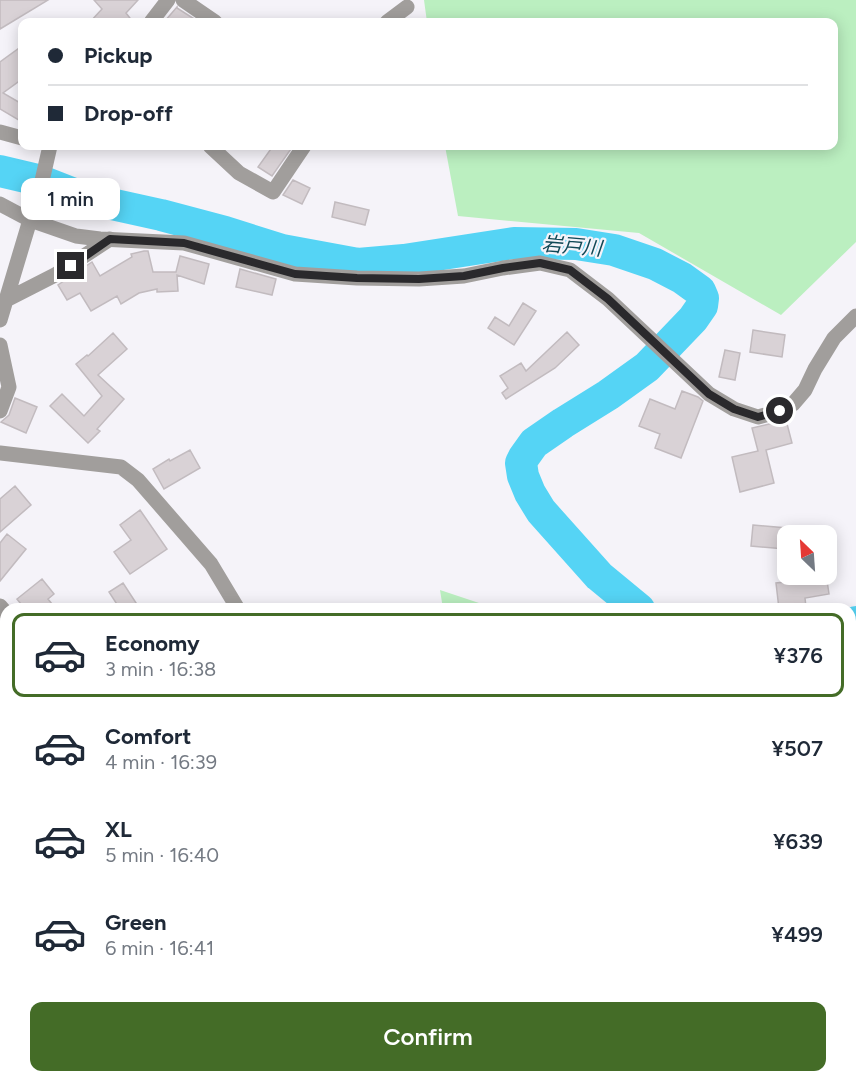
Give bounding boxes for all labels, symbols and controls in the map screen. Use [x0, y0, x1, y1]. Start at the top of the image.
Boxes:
text: Pickup [84, 42, 153, 69]
text: Drop-off [84, 100, 173, 127]
callout: 1 min [22, 179, 121, 221]
text: 1 min [47, 187, 94, 211]
water label: 岩戸川 [541, 231, 605, 261]
route end [57, 252, 84, 279]
route start [766, 397, 793, 424]
north arrow [777, 525, 837, 585]
map controls [777, 525, 837, 585]
icon: car [33, 628, 87, 682]
text: Economy [105, 630, 200, 657]
text: ¥376 [774, 642, 823, 669]
text: 3 min · 16:38 [105, 657, 216, 681]
icon: car [33, 721, 87, 775]
text: Comfort [105, 723, 191, 750]
text: ¥507 [771, 735, 823, 762]
text: 4 min · 16:39 [105, 750, 217, 774]
icon: car [33, 814, 87, 868]
text: XL [105, 816, 132, 843]
text: ¥639 [773, 828, 823, 855]
text: 5 min · 16:40 [105, 843, 219, 867]
icon: car [33, 907, 87, 961]
text: Green [105, 909, 167, 936]
text: ¥499 [771, 921, 823, 948]
text: 6 min · 16:41 [105, 936, 214, 960]
button: Confirm [30, 1002, 826, 1071]

